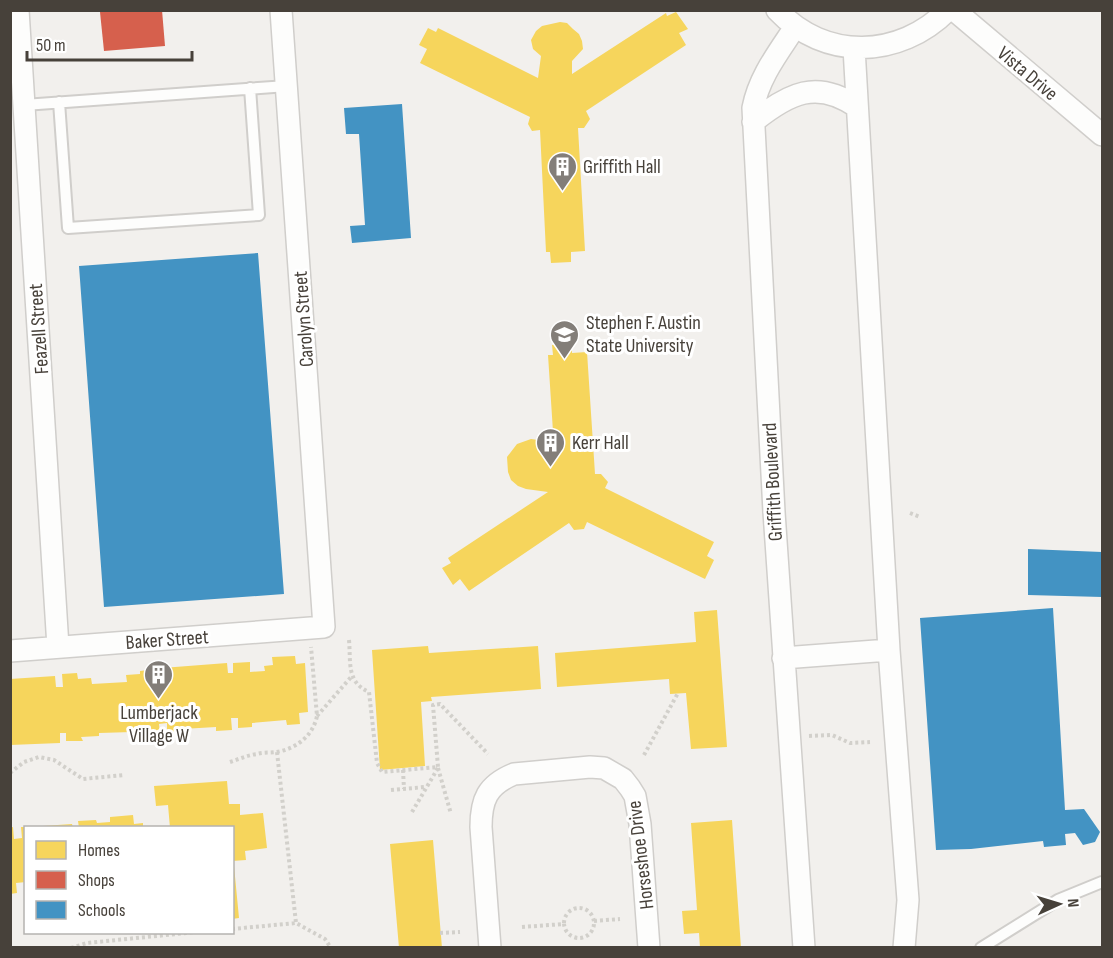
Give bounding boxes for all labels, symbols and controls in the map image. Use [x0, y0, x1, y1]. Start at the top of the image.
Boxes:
scale bar [27, 24, 192, 62]
text: 50 m [36, 35, 66, 56]
street label: Vista Drive [992, 42, 1063, 106]
building icon: Griffith Hall [546, 150, 578, 192]
place label: Griffith Hall [583, 155, 661, 179]
street label: Carolyn Street [289, 270, 319, 368]
street label: Feazell Street [24, 283, 54, 375]
place label: Stephen F. Austin State University [586, 311, 701, 358]
school or university icon: Stephen F. Austin State University [549, 318, 581, 360]
street label: Griffith Boulevard [758, 422, 788, 542]
building icon: Kerr Hall [535, 426, 567, 468]
place label: Kerr Hall [572, 431, 629, 455]
street label: Baker Street [125, 625, 209, 655]
building icon: Lumberjack Village W [143, 658, 175, 700]
place label: Lumberjack Village W [120, 701, 198, 748]
street label: Horseshoe Drive [622, 799, 660, 911]
legend [24, 826, 234, 934]
text: Homes [78, 840, 120, 861]
text: Shops [78, 870, 115, 891]
north arrow [1029, 874, 1089, 934]
text: N [1063, 898, 1082, 908]
text: Schools [78, 900, 125, 921]

